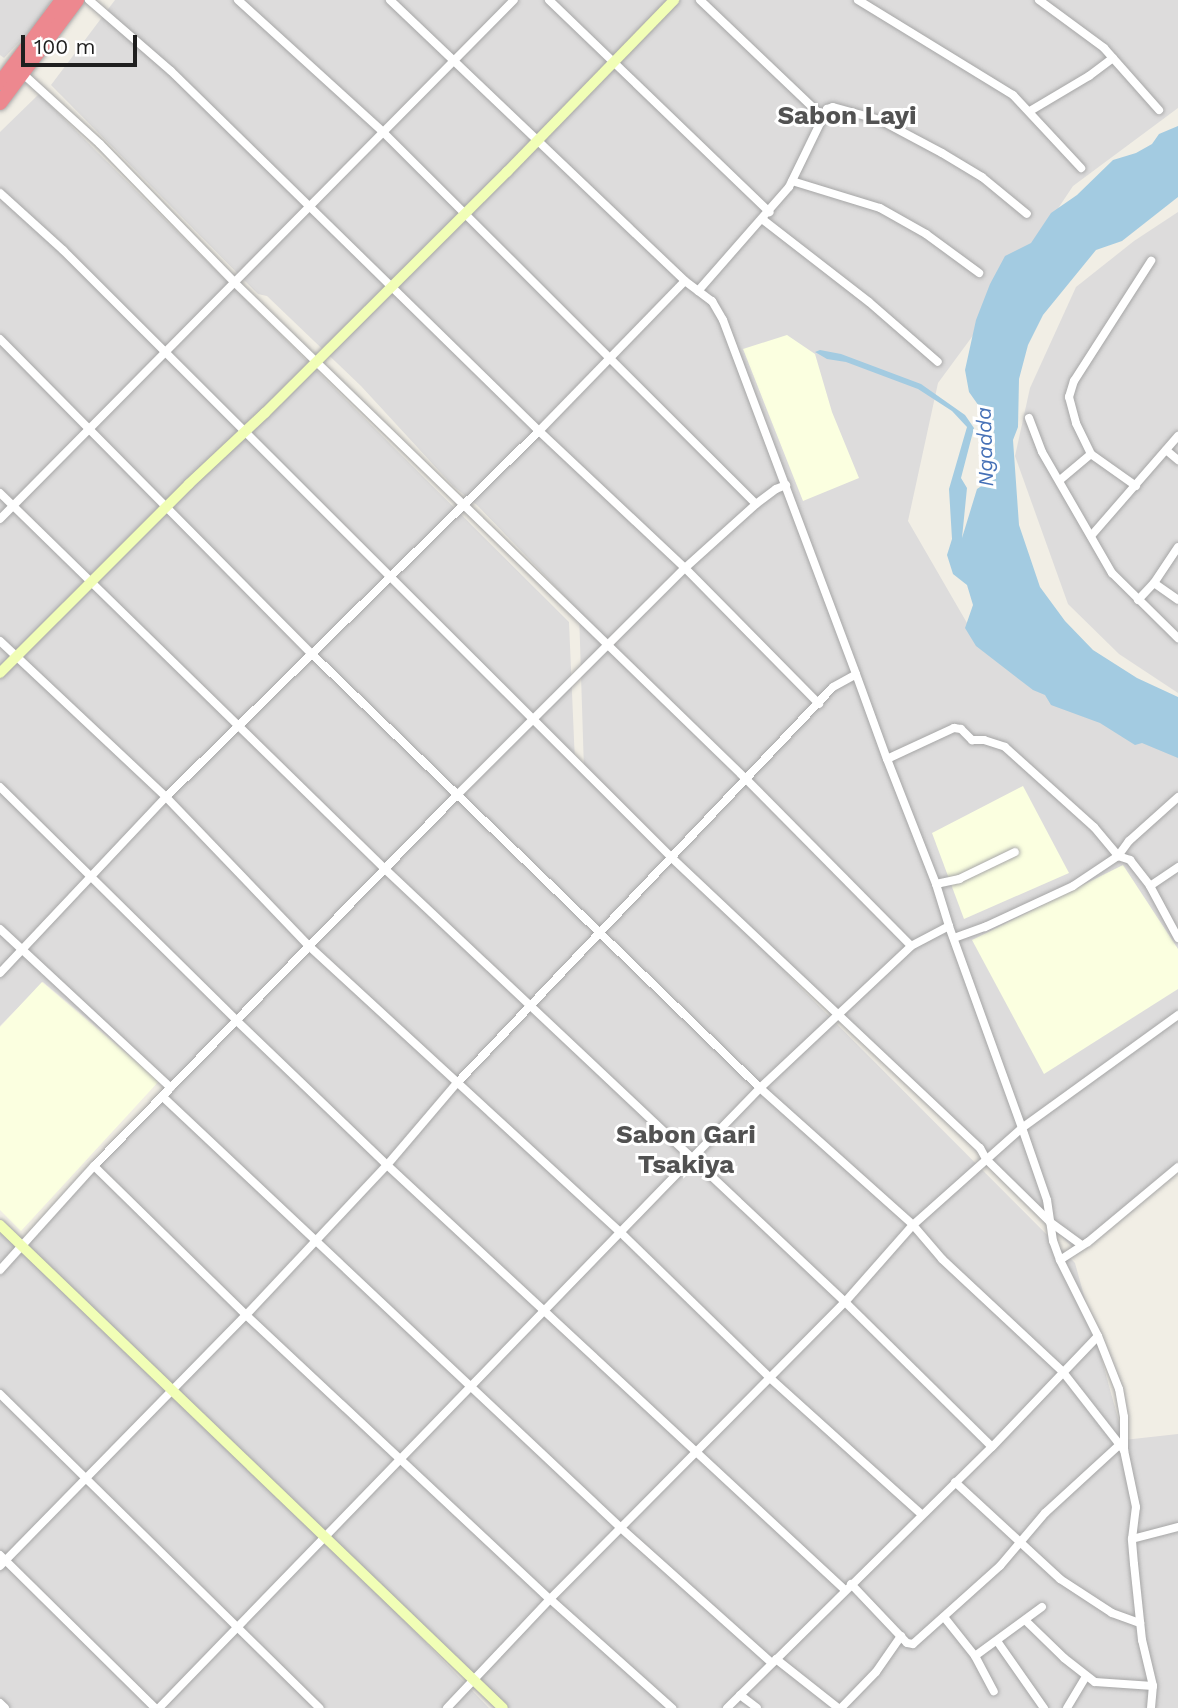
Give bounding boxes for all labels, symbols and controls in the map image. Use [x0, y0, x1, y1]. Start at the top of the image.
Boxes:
scale bar [24, 21, 140, 65]
text: 100 m [34, 34, 96, 59]
district label: Sabon Layi [777, 100, 917, 132]
water label: Ngadda [971, 407, 999, 487]
district label: Sabon Gari Tsakiya [616, 1119, 756, 1180]

